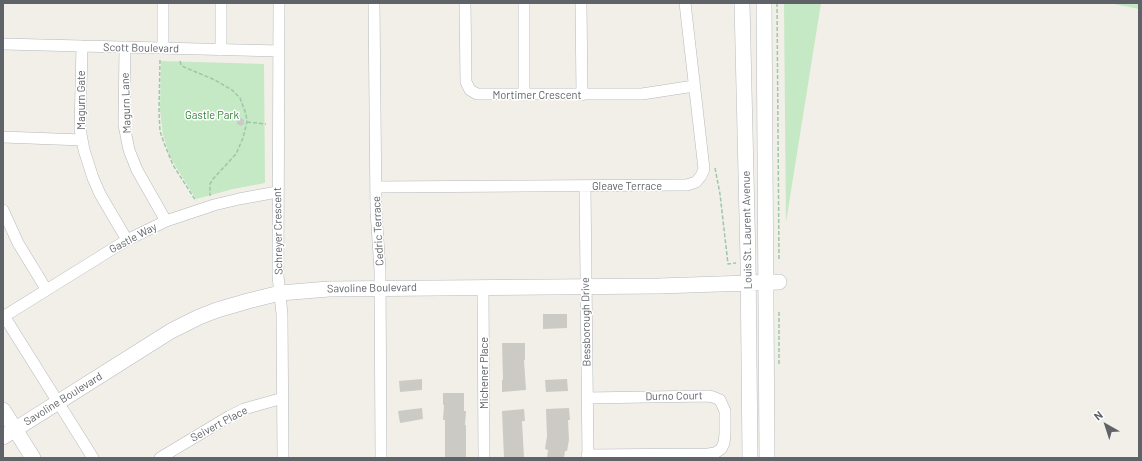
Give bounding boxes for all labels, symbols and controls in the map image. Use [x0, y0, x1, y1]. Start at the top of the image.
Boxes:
street label: Scott Boulevard [103, 41, 179, 55]
street label: Magurn Gate [74, 70, 88, 130]
street label: Magurn Lane [118, 72, 134, 134]
street label: Mortimer Crescent [492, 88, 582, 102]
park label: Gastle Park [185, 108, 239, 122]
street label: Louis St. Laurent Avenue [739, 170, 755, 290]
street label: Gleave Terrace [592, 179, 662, 193]
street label: Schreyer Crescent [271, 187, 285, 275]
street label: Cedric Terrace [370, 196, 386, 266]
street label: Gastle Way [107, 220, 159, 256]
street label: Bessborough Drive [579, 277, 593, 367]
street label: Savoline Boulevard [327, 281, 417, 295]
street label: Michener Place [477, 337, 491, 409]
street label: Savoline Boulevard [21, 370, 105, 428]
street label: Durno Court [645, 389, 703, 403]
street label: Seivert Place [188, 403, 250, 445]
north arrow [1086, 405, 1126, 445]
text: N [1091, 408, 1105, 423]

